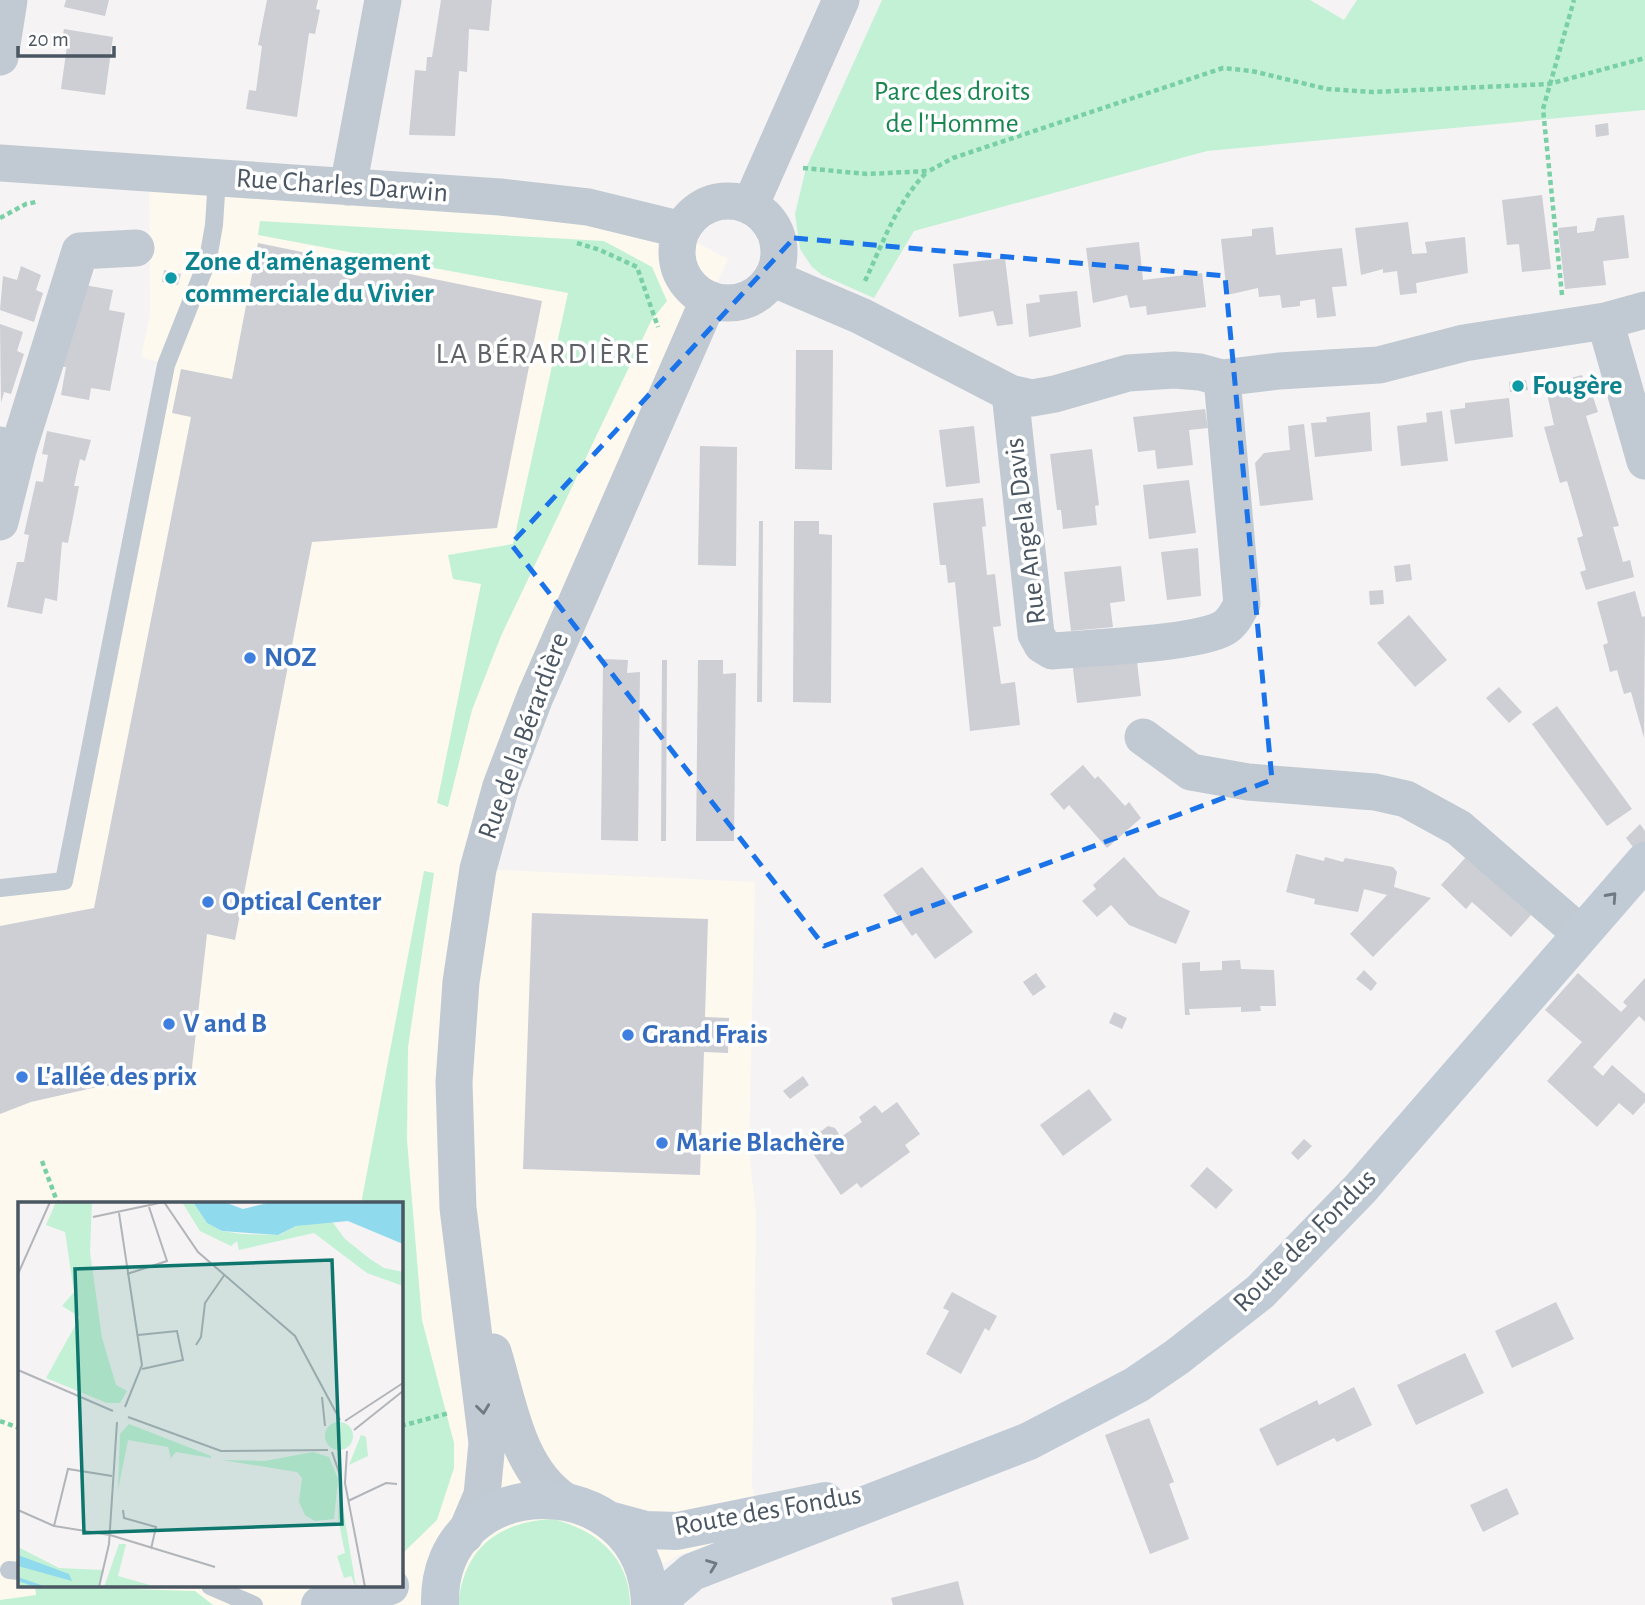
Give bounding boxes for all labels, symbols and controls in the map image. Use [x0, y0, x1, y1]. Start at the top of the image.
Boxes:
scale bar [18, 14, 114, 58]
text: 20 m [28, 29, 69, 50]
park label: Parc des droits de l'Homme [874, 78, 1030, 138]
street label: Rue Charles Darwin [235, 165, 449, 207]
place label: Zone d'aménagement commerciale du Vivier [185, 248, 434, 308]
marker: Zone d'aménagement commerciale du Vivier [163, 270, 179, 286]
district label: LA BÉRARDIÈRE [436, 337, 650, 369]
place label: Fougère [1532, 372, 1623, 400]
marker: Fougère [1510, 378, 1526, 394]
street label: Rue Angela Davis [1001, 436, 1051, 626]
street label: Rue de la Bérardière [474, 629, 574, 843]
place label: NOZ [264, 644, 317, 672]
marker: NOZ [242, 650, 258, 666]
place label: Optical Center [222, 888, 381, 916]
one-way arrow [1604, 892, 1617, 905]
marker: Optical Center [200, 894, 216, 910]
place label: V and B [183, 1010, 267, 1038]
marker: V and B [161, 1016, 177, 1032]
place label: Grand Frais [642, 1021, 768, 1049]
marker: Grand Frais [620, 1027, 636, 1043]
place label: L'allée des prix [36, 1063, 197, 1091]
marker: L'allée des prix [14, 1069, 30, 1085]
place label: Marie Blachère [676, 1129, 845, 1157]
marker: Marie Blachère [654, 1135, 670, 1151]
street label: Route des Fondus [1228, 1164, 1382, 1318]
inset map [18, 1202, 402, 1588]
one-way arrow [475, 1403, 490, 1414]
street label: Route des Fondus [672, 1481, 864, 1541]
one-way arrow [705, 1559, 717, 1573]

